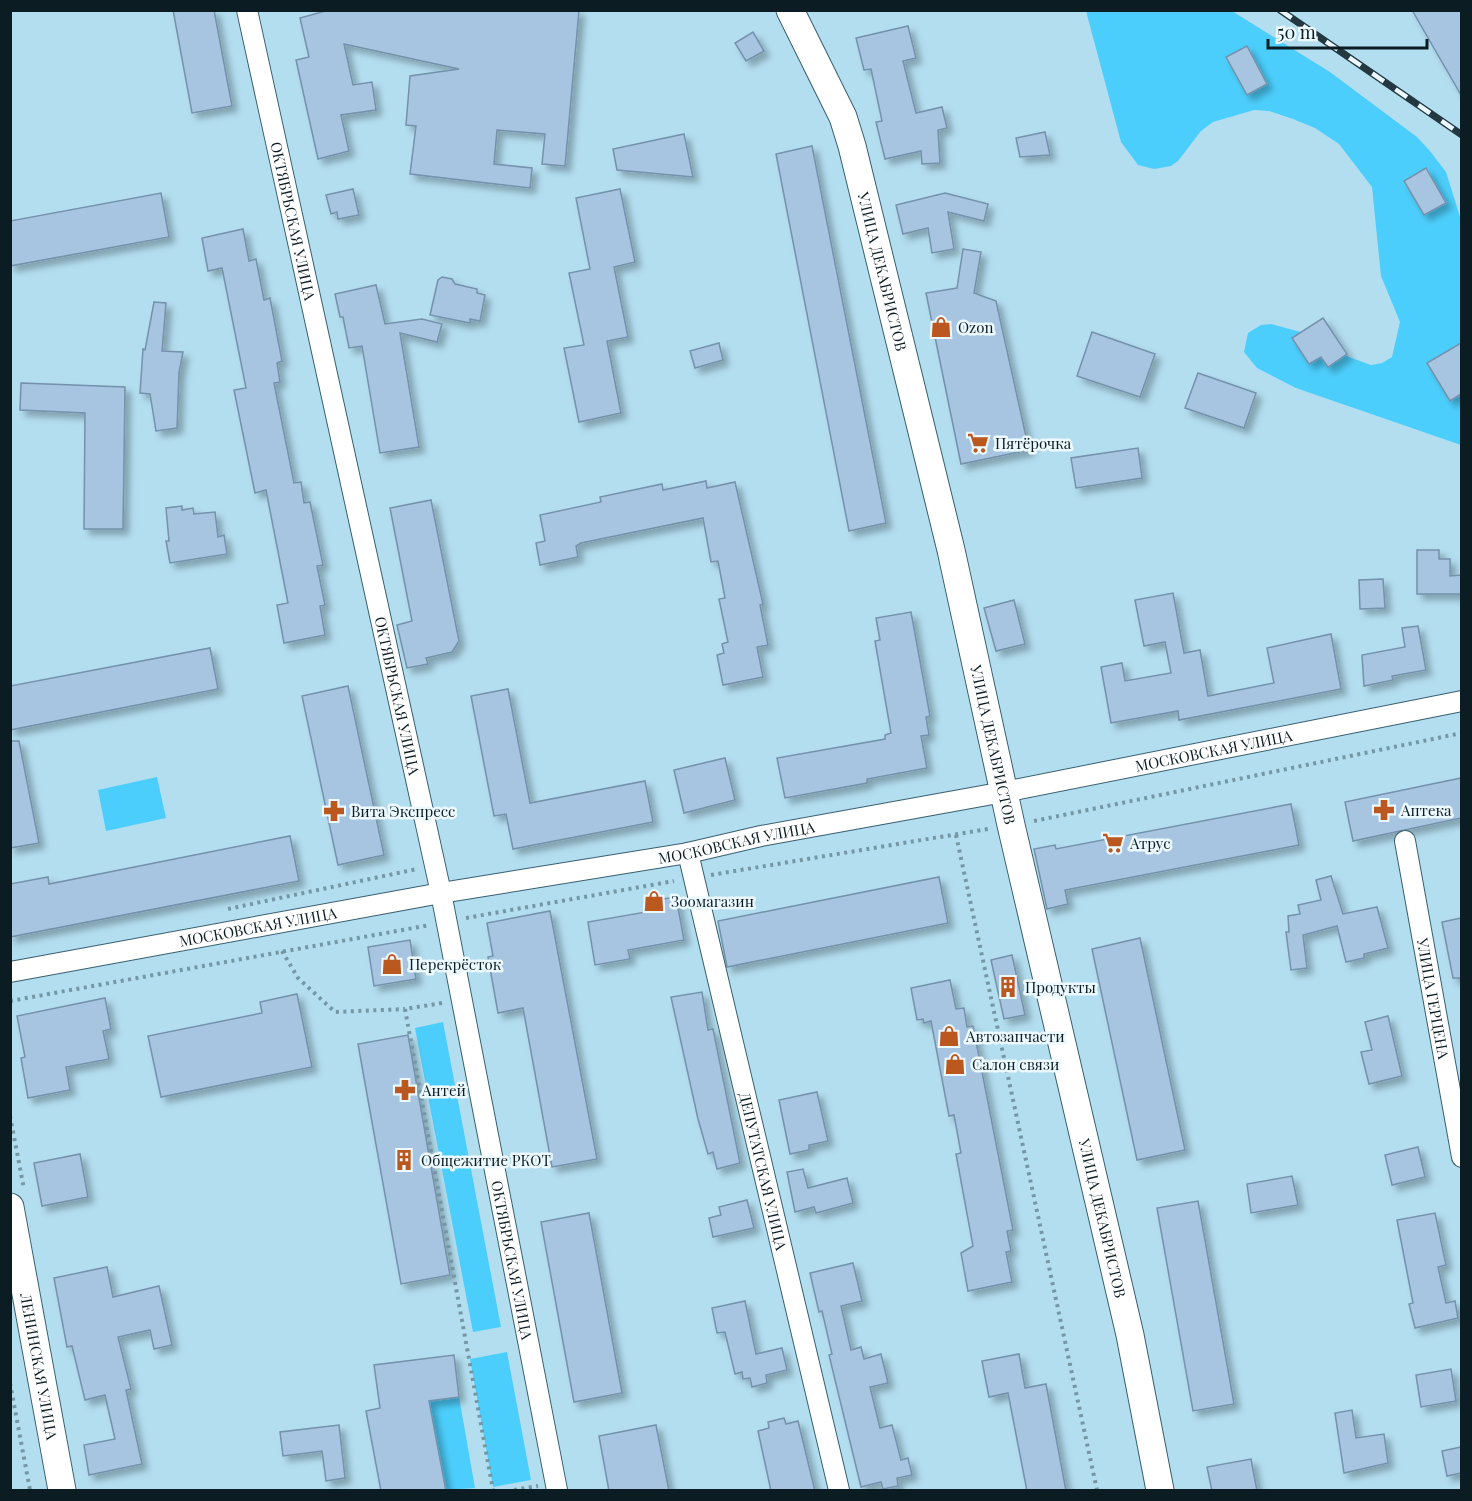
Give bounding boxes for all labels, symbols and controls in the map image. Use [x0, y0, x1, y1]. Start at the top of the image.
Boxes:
scale bar [1268, 12, 1427, 50]
text: 50 m [1277, 20, 1316, 44]
street label: ОКТЯБРЬСКАЯ УЛИЦА [266, 140, 321, 303]
street label: УЛИЦА ДЕКАБРИСТОВ [853, 189, 912, 353]
shop icon: Ozon [929, 315, 953, 339]
place label: Ozon [958, 317, 993, 337]
supermarket icon: Пятёрочка [966, 431, 990, 455]
place label: Пятёрочка [995, 433, 1072, 453]
street label: ОКТЯБРЬСКАЯ УЛИЦА [371, 615, 425, 777]
street label: УЛИЦА ДЕКАБРИСТОВ [966, 662, 1021, 826]
street label: МОСКОВСКАЯ УЛИЦА [1133, 725, 1294, 776]
pharmacy icon: Аптека [1372, 798, 1396, 822]
pharmacy icon: Вита Экспресс [322, 799, 346, 823]
place label: Аптека [1400, 800, 1452, 820]
place label: Вита Экспресс [351, 801, 455, 821]
street label: МОСКОВСКАЯ УЛИЦА [657, 816, 817, 868]
supermarket icon: Атрус [1101, 831, 1125, 855]
place label: Атрус [1129, 833, 1171, 853]
shop icon: Зоомагазин [642, 889, 666, 913]
place label: Зоомагазин [671, 891, 754, 911]
street label: МОСКОВСКАЯ УЛИЦА [178, 902, 339, 951]
street label: УЛИЦА ГЕРЦЕНА [1413, 935, 1454, 1061]
shop icon: Перекрёсток [380, 952, 404, 976]
place label: Перекрёсток [409, 954, 502, 974]
building icon: Продукты [996, 975, 1020, 999]
place label: Продукты [1025, 977, 1096, 997]
shop icon: Автозапчасти [937, 1024, 961, 1048]
place label: Автозапчасти [965, 1026, 1065, 1046]
shop icon: Салон связи [943, 1052, 967, 1076]
place label: Салон связи [972, 1054, 1059, 1074]
pharmacy icon: Антей [393, 1078, 417, 1102]
place label: Антей [421, 1080, 466, 1100]
street label: ДЕПУТАТСКАЯ УЛИЦА [735, 1090, 792, 1253]
street label: УЛИЦА ДЕКАБРИСТОВ [1074, 1136, 1131, 1300]
building icon: Общежитие РКОТ [392, 1148, 416, 1172]
place label: Общежитие РКОТ [421, 1150, 551, 1170]
street label: ОКТЯБРЬСКАЯ УЛИЦА [487, 1179, 538, 1342]
street label: ЛЕНИНСКАЯ УЛИЦА [16, 1290, 63, 1442]

